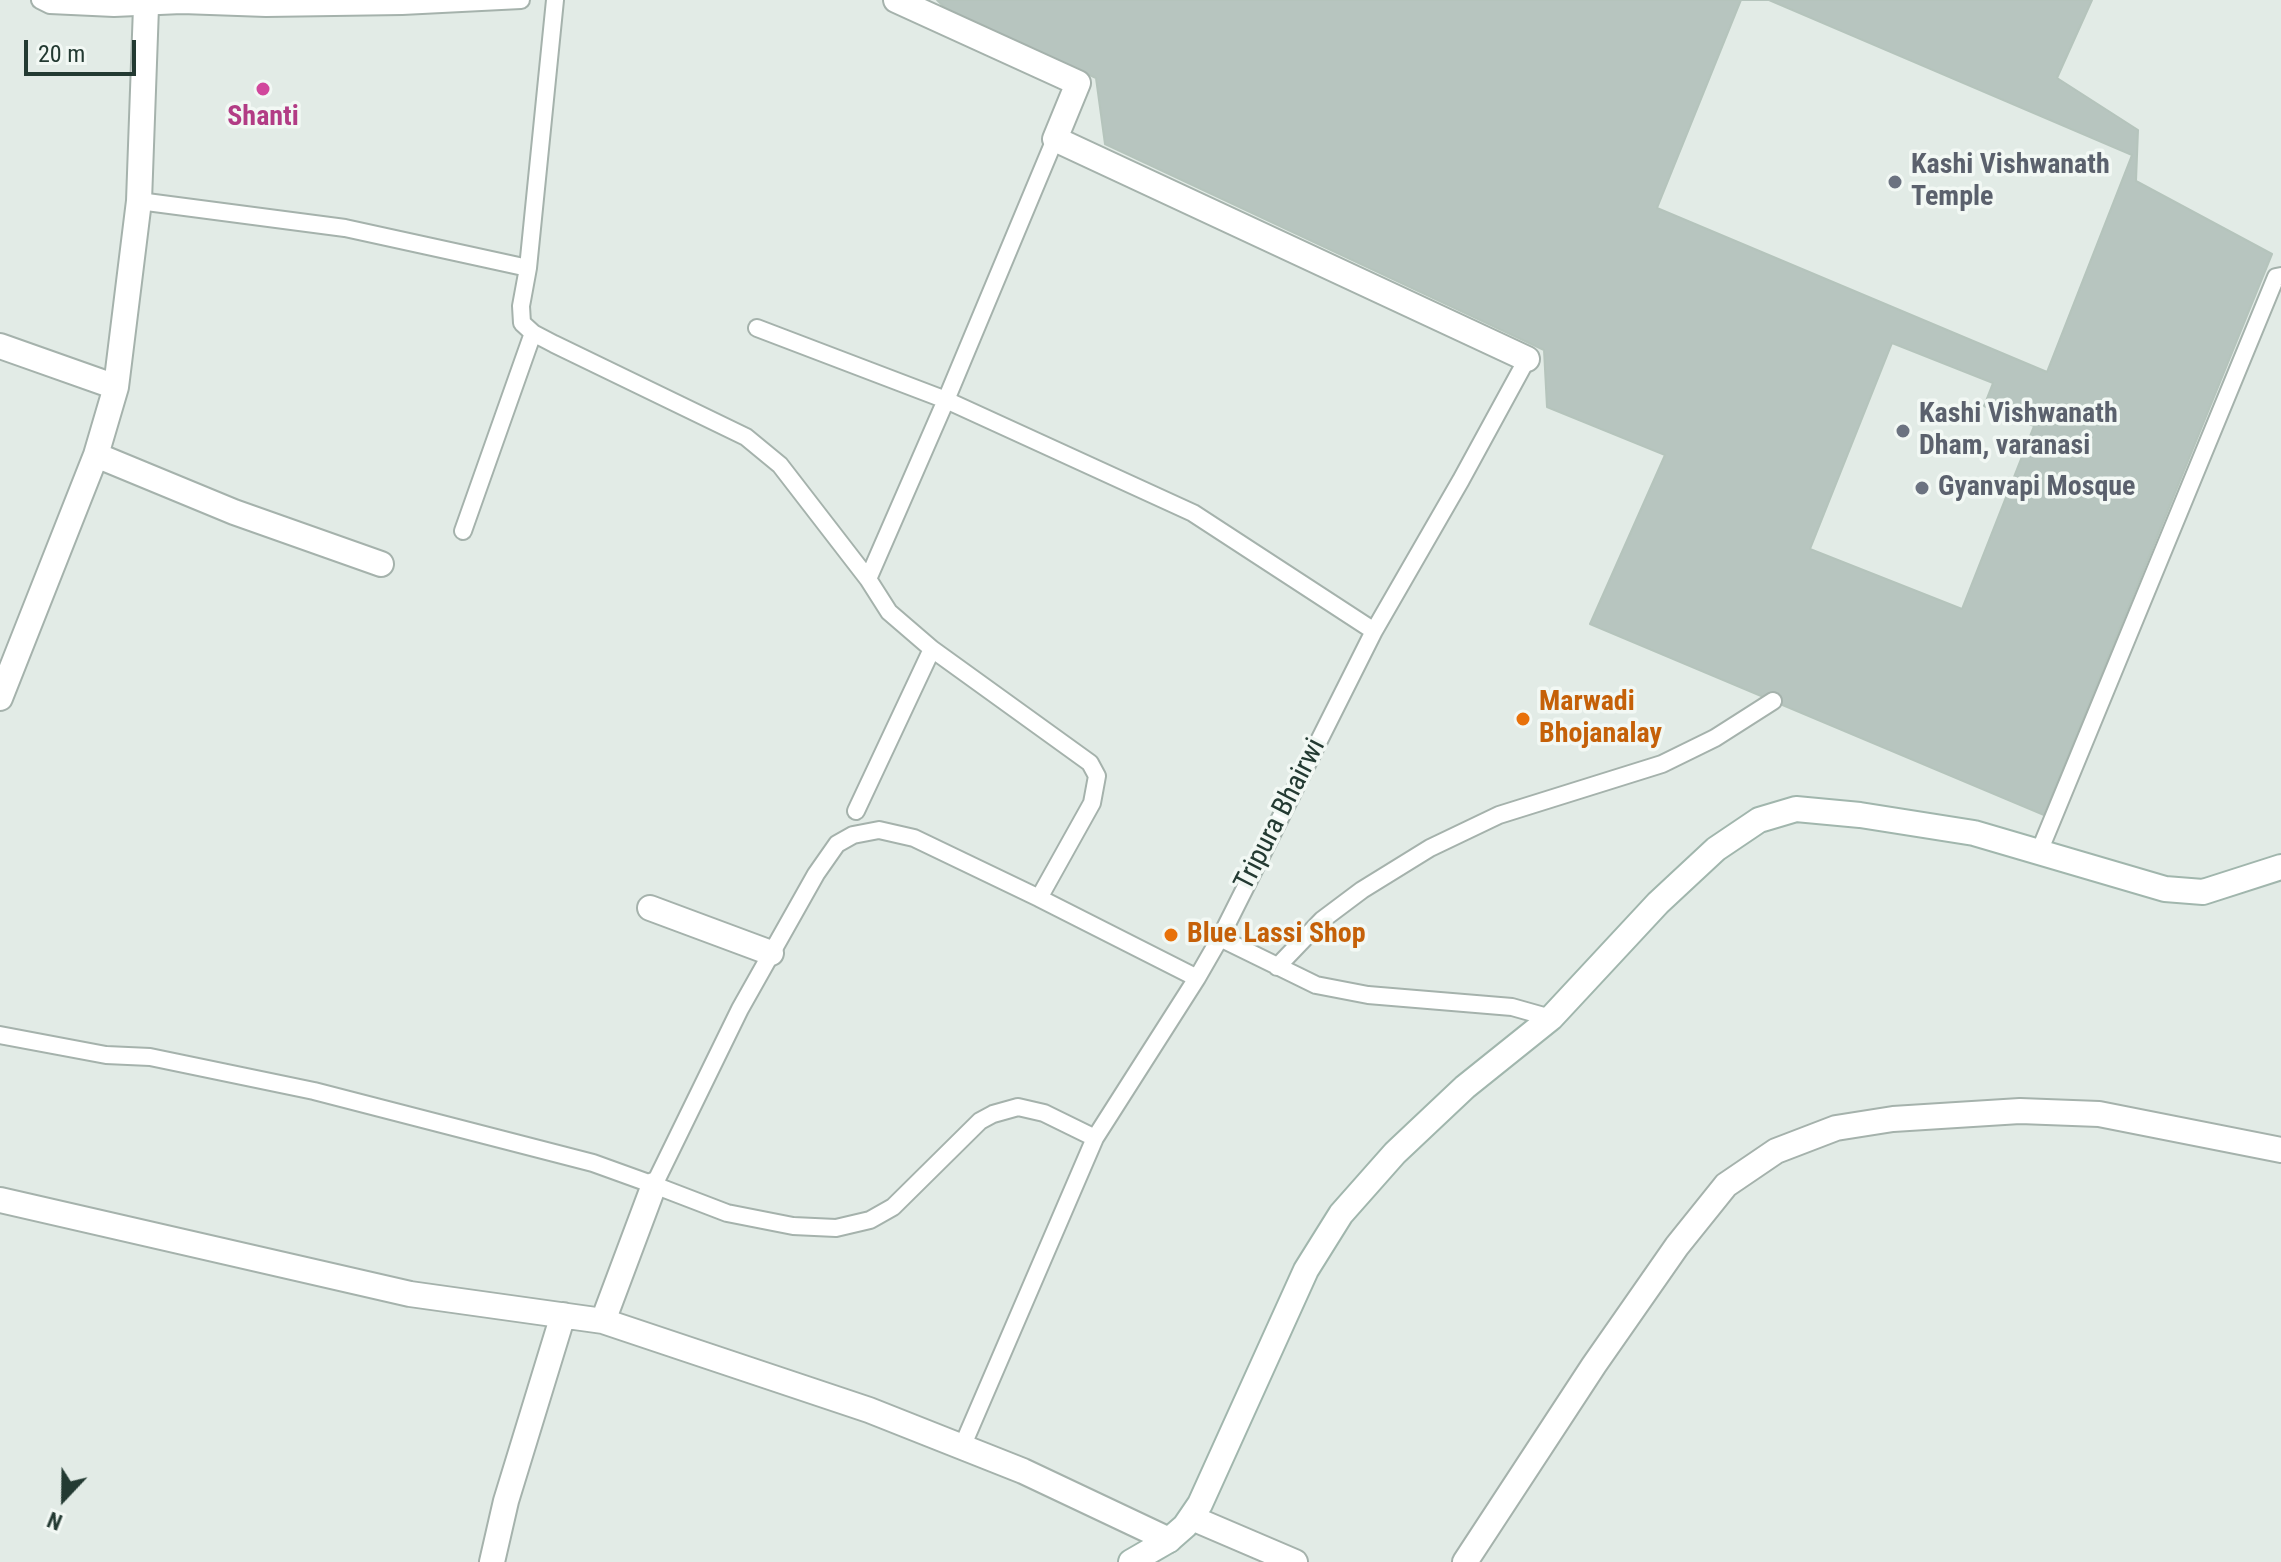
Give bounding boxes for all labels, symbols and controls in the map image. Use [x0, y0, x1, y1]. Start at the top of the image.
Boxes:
scale bar [28, 24, 140, 74]
text: 20 m [38, 40, 85, 68]
marker: Shanti [254, 80, 272, 98]
place label: Shanti [227, 101, 299, 135]
place label: Kashi Vishwanath Temple [1911, 149, 2110, 215]
marker: Kashi Vishwanath Temple [1886, 173, 1904, 191]
place label: Kashi Vishwanath Dham, varanasi [1919, 398, 2118, 464]
marker: Kashi Vishwanath Dham, varanasi [1894, 422, 1912, 440]
place label: Gyanvapi Mosque [1938, 471, 2136, 505]
marker: Gyanvapi Mosque [1913, 479, 1931, 497]
place label: Marwadi Bhojanalay [1539, 686, 1662, 752]
marker: Marwadi Bhojanalay [1514, 710, 1532, 728]
street label: Tripura Bhairwi [1228, 734, 1334, 896]
place label: Blue Lassi Shop [1187, 918, 1366, 952]
marker: Blue Lassi Shop [1162, 926, 1180, 944]
north arrow [24, 1458, 104, 1538]
text: N [44, 1507, 66, 1535]

